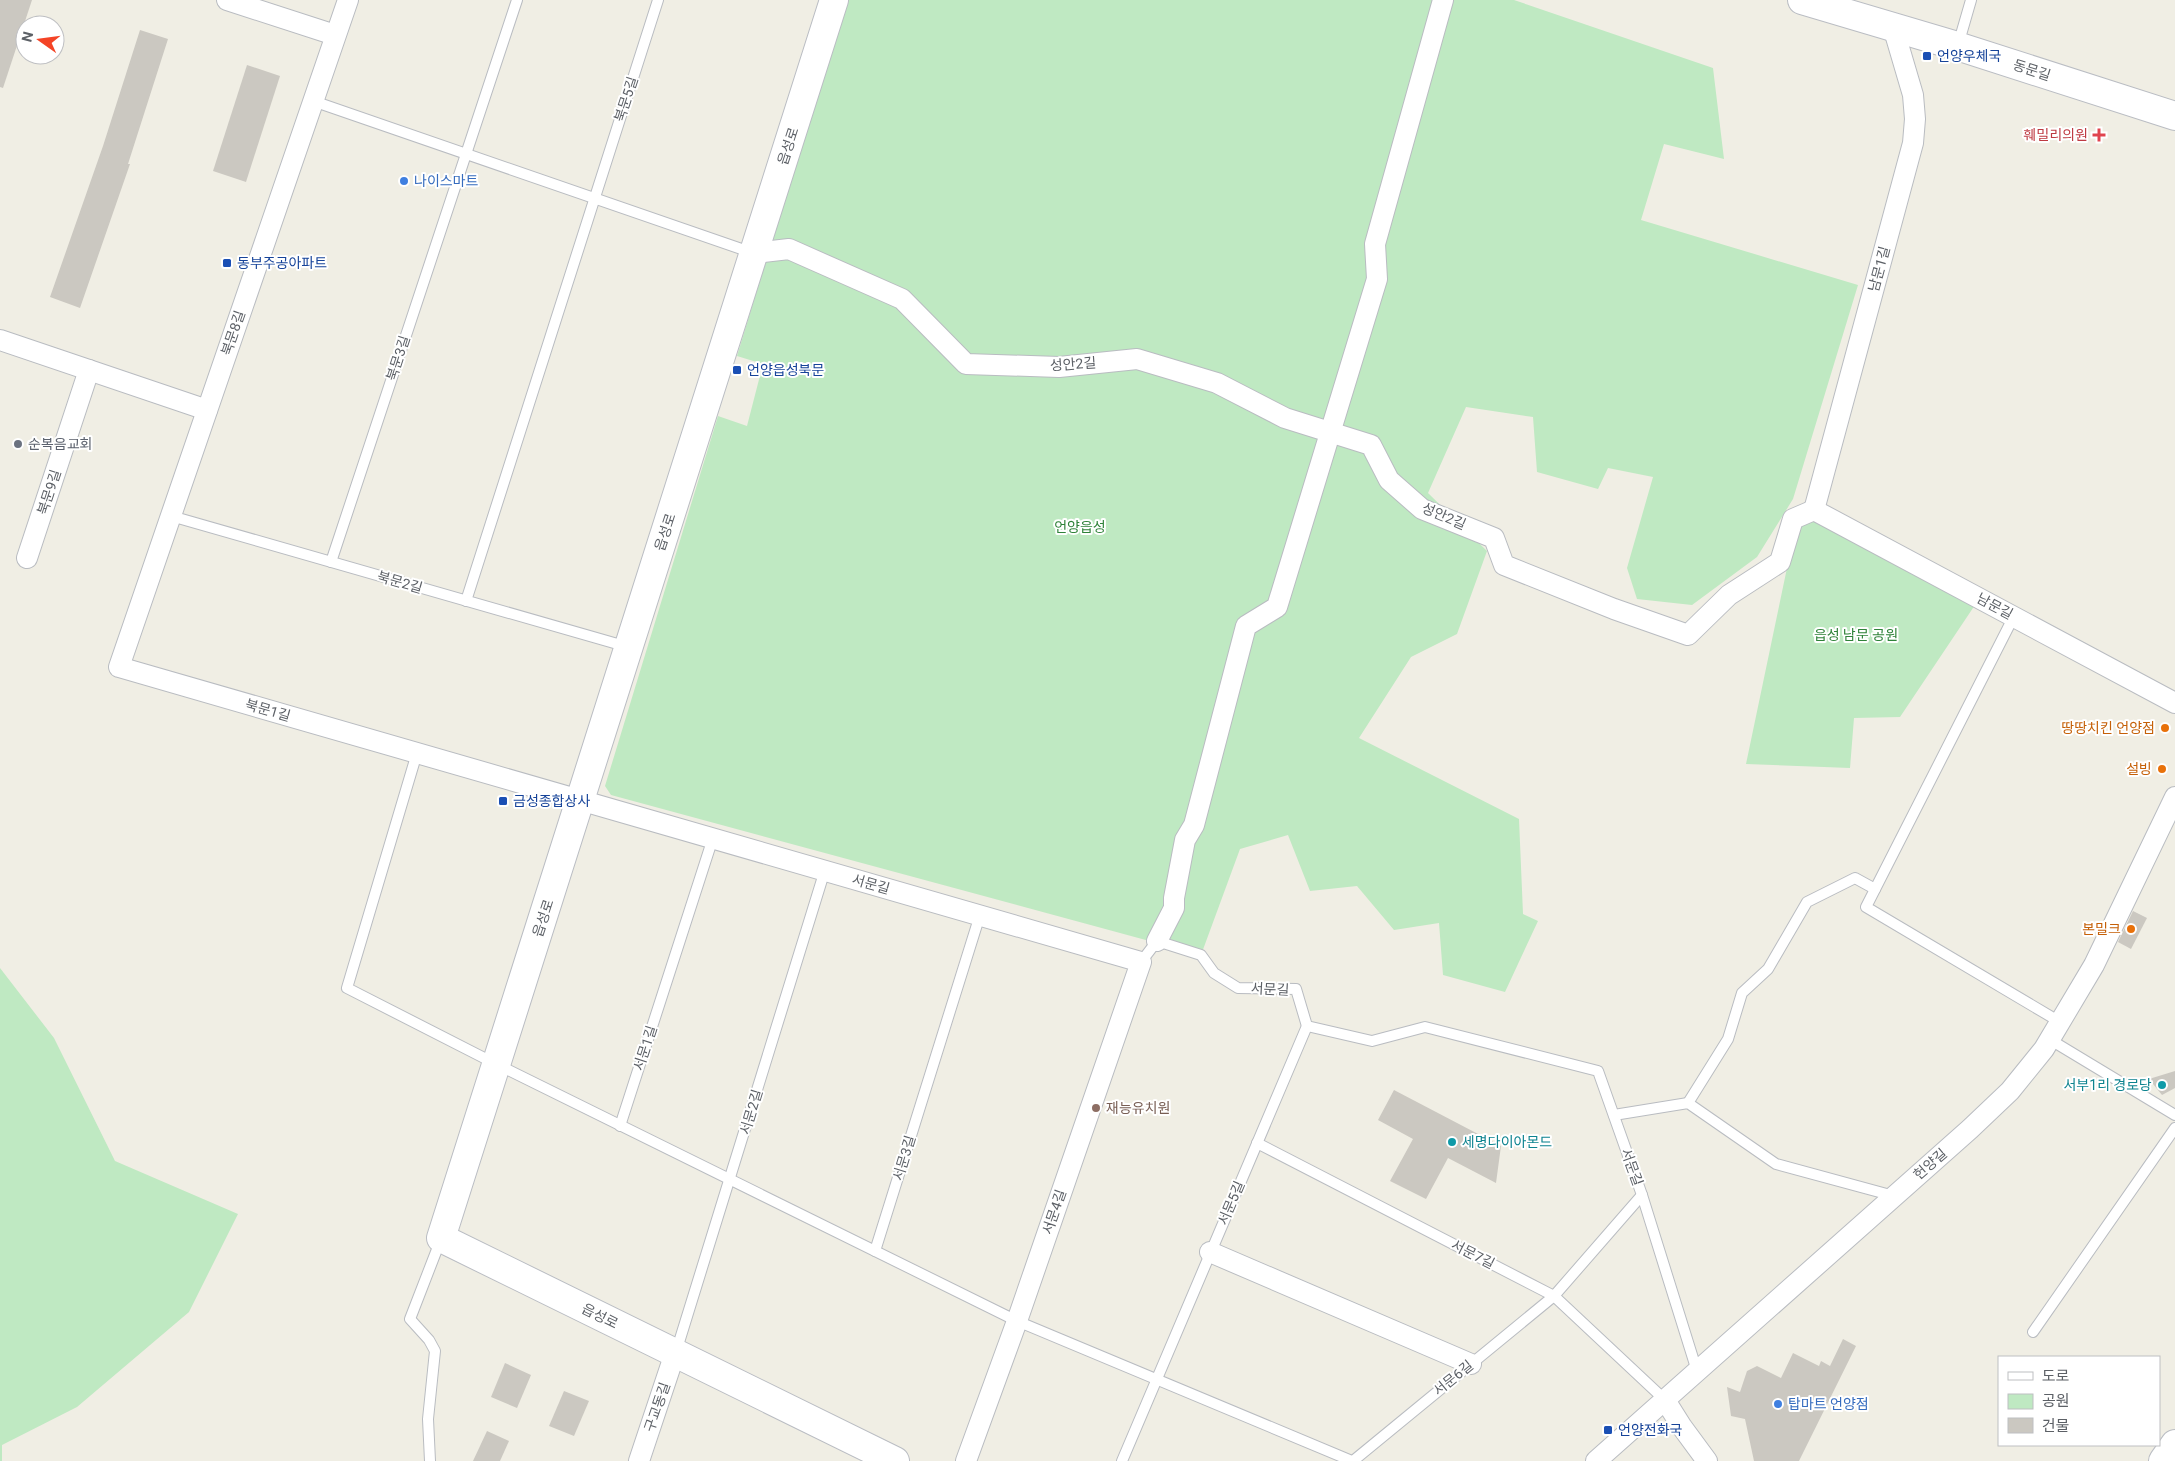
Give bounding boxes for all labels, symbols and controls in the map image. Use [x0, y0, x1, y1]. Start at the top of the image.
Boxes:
north arrow [15, 15, 65, 65]
text: N [18, 30, 36, 44]
place label: 언양우체국 [1937, 48, 2002, 64]
marker: 언양우체국 [1921, 50, 1933, 62]
street label: 동문길 [2011, 56, 2053, 84]
street label: 북문5길 [611, 74, 641, 124]
street label: 읍성로 [774, 125, 802, 167]
place label: 훼밀리의원 [2024, 127, 2088, 143]
marker: 훼밀리의원 [2092, 128, 2106, 142]
place label: 나이스마트 [414, 173, 479, 189]
marker: 나이스마트 [398, 175, 410, 187]
street label: 남문1길 [1865, 244, 1893, 294]
place label: 동부주공아파트 [237, 255, 327, 271]
marker: 동부주공아파트 [221, 257, 233, 269]
street label: 북문8길 [218, 308, 248, 358]
street label: 북문3길 [383, 333, 413, 383]
street label: 성안2길 [1049, 354, 1097, 374]
place label: 언양읍성북문 [747, 362, 824, 378]
marker: 언양읍성북문 [731, 364, 743, 376]
place label: 순복음교회 [28, 436, 92, 452]
marker: 순복음교회 [12, 438, 24, 450]
street label: 북문9길 [34, 467, 64, 517]
street label: 성안2길 [1419, 500, 1469, 532]
street label: 읍성로 [651, 511, 679, 553]
park label: 언양읍성 [1054, 519, 1106, 535]
street label: 북문2길 [375, 568, 425, 596]
street label: 남문길 [1974, 590, 2016, 622]
park label: 읍성 남문 공원 [1814, 627, 1898, 643]
street label: 북문1길 [243, 696, 293, 724]
place label: 땅땅치킨 언양점 [2061, 720, 2155, 736]
marker: 땅땅치킨 언양점 [2159, 722, 2171, 734]
place label: 설빙 [2126, 761, 2152, 777]
marker: 설빙 [2156, 763, 2168, 775]
place label: 금성종합상사 [513, 793, 590, 809]
marker: 금성종합상사 [497, 795, 509, 807]
street label: 서문길 [850, 871, 892, 897]
street label: 읍성로 [529, 897, 557, 939]
place label: 본밀크 [2082, 921, 2121, 937]
marker: 본밀크 [2125, 923, 2137, 935]
street label: 서문길 [1250, 980, 1290, 998]
street label: 서문1길 [630, 1023, 660, 1073]
place label: 서부1리 경로당 [2063, 1077, 2152, 1093]
marker: 서부1리 경로당 [2156, 1079, 2168, 1091]
street label: 서문2길 [737, 1087, 765, 1137]
place label: 재능유치원 [1106, 1100, 1170, 1116]
marker: 재능유치원 [1090, 1102, 1102, 1114]
street label: 서문3길 [890, 1133, 918, 1183]
place label: 세명다이아몬드 [1462, 1134, 1552, 1150]
marker: 세명다이아몬드 [1446, 1136, 1458, 1148]
street label: 헌양길 [1910, 1145, 1950, 1183]
street label: 서문길 [1618, 1146, 1646, 1188]
street label: 서문5길 [1215, 1178, 1247, 1228]
street label: 서문4길 [1039, 1187, 1069, 1237]
street label: 서문7길 [1449, 1236, 1497, 1272]
street label: 읍성로 [579, 1300, 621, 1332]
legend [1998, 1356, 2160, 1446]
street label: 서문6길 [1430, 1357, 1476, 1399]
text: 도로 [2042, 1367, 2070, 1385]
street label: 구교동길 [641, 1380, 673, 1434]
text: 공원 [2042, 1392, 2070, 1410]
place label: 탑마트 언양점 [1788, 1396, 1869, 1412]
marker: 탑마트 언양점 [1772, 1398, 1784, 1410]
text: 건물 [2042, 1417, 2070, 1435]
place label: 언양전화국 [1618, 1422, 1683, 1438]
marker: 언양전화국 [1602, 1424, 1614, 1436]

